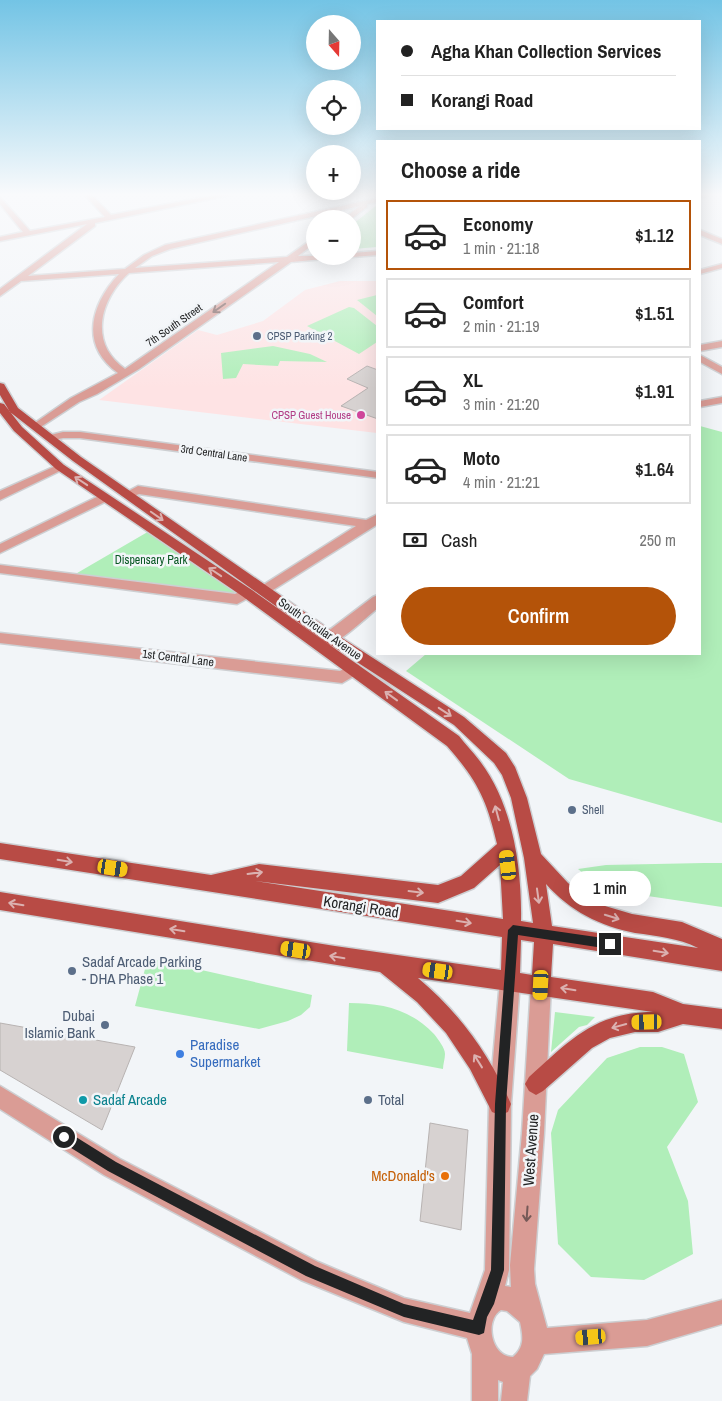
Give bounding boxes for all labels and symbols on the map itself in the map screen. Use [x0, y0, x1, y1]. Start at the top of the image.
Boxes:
north arrow [306, 15, 361, 70]
street label: 7th South Street [143, 300, 205, 349]
one-way arrow [212, 303, 226, 313]
place label: CPSP Parking 2 [267, 329, 333, 343]
marker: CPSP Parking 2 [251, 330, 263, 342]
place label: CPSP Guest House [271, 408, 351, 422]
marker: CPSP Guest House [355, 409, 367, 421]
street label: 3rd Central Lane [180, 441, 248, 465]
one-way arrow [74, 476, 88, 486]
one-way arrow [150, 511, 164, 521]
park label: Dispensary Park [115, 552, 187, 568]
one-way arrow [208, 567, 222, 577]
street label: South Circular Avenue [275, 594, 365, 664]
street label: 1st Central Lane [141, 646, 215, 670]
one-way arrow [384, 691, 398, 701]
one-way arrow [438, 708, 452, 718]
place label: Shell [582, 802, 604, 818]
marker: Shell [566, 804, 578, 816]
one-way arrow [492, 805, 501, 821]
car [498, 849, 517, 881]
one-way arrow [57, 856, 73, 866]
car [97, 858, 128, 878]
one-way arrow [247, 868, 263, 878]
callout: 1 min [569, 872, 651, 906]
one-way arrow [408, 887, 424, 897]
one-way arrow [533, 888, 543, 904]
street label: Korangi Road [322, 890, 400, 923]
one-way arrow [9, 898, 25, 908]
one-way arrow [604, 913, 620, 923]
one-way arrow [455, 918, 471, 928]
one-way arrow [169, 925, 185, 935]
route end [599, 933, 621, 955]
car [280, 940, 311, 960]
one-way arrow [653, 947, 669, 957]
place label: Sadaf Arcade Parking - DHA Phase 1 [82, 951, 202, 989]
one-way arrow [329, 951, 345, 961]
car [422, 961, 453, 981]
marker: Sadaf Arcade Parking - DHA Phase 1 [66, 965, 78, 977]
car [532, 970, 549, 1000]
one-way arrow [560, 984, 576, 994]
place label: Dubai Islamic Bank [25, 1005, 96, 1043]
car [631, 1014, 662, 1030]
marker: Dubai Islamic Bank [99, 1019, 111, 1031]
one-way arrow [611, 1021, 627, 1031]
place label: Paradise Supermarket [190, 1034, 261, 1072]
marker: Paradise Supermarket [174, 1048, 186, 1060]
one-way arrow [473, 1054, 483, 1068]
place label: Sadaf Arcade [93, 1089, 167, 1110]
place label: Total [378, 1089, 404, 1110]
marker: Sadaf Arcade [77, 1094, 89, 1106]
marker: Total [362, 1094, 374, 1106]
street label: West Avenue [518, 1113, 544, 1187]
route start [53, 1126, 75, 1148]
place label: McDonald's [371, 1165, 435, 1186]
marker: McDonald's [439, 1170, 451, 1182]
one-way arrow [522, 1206, 531, 1222]
car [575, 1328, 606, 1346]

